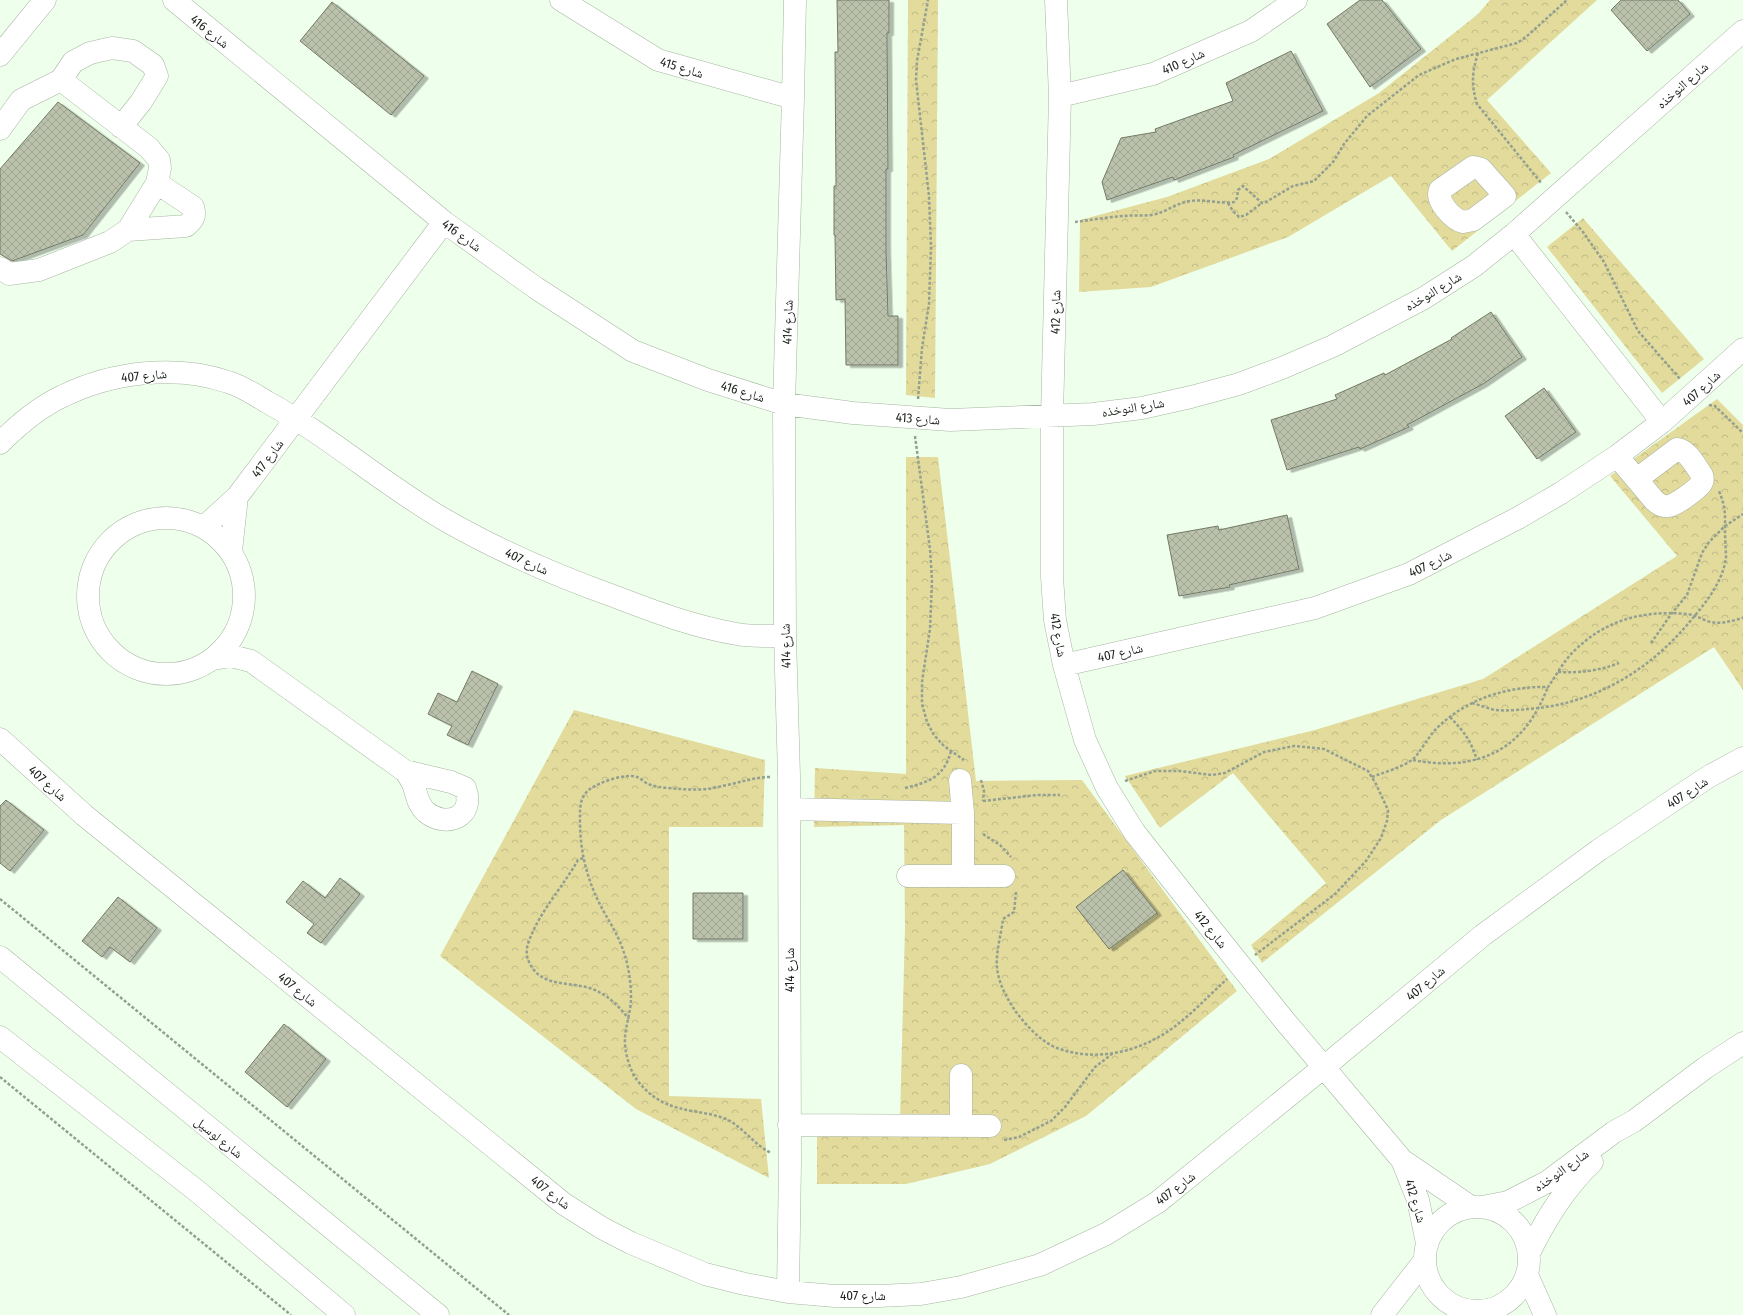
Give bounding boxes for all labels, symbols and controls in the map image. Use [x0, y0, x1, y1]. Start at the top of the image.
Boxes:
street label: شارع 416 [186, 11, 232, 53]
street label: شارع 410 [1159, 45, 1208, 79]
street label: شارع 415 [658, 54, 705, 83]
street label: شارع النوخذه [1654, 59, 1712, 113]
street label: شارع 416 [438, 216, 484, 256]
street label: شارع النوخذه [1402, 269, 1465, 316]
street label: شارع 412 [1048, 290, 1065, 334]
street label: شارع 414 [779, 299, 798, 345]
street label: شارع 407 [121, 366, 168, 387]
street label: شارع 407 [1679, 367, 1725, 411]
street label: شارع 416 [719, 378, 767, 407]
street label: شارع النوخذه [1101, 395, 1166, 422]
street label: شارع 413 [895, 409, 941, 430]
street label: شارع 417 [248, 436, 288, 481]
street label: شارع 407 [502, 545, 551, 580]
street label: شارع 407 [1406, 547, 1455, 582]
street label: شارع 412 [1045, 612, 1070, 658]
street label: شارع 414 [778, 623, 795, 668]
street label: شارع 407 [1096, 640, 1145, 667]
street label: شارع 407 [24, 762, 70, 806]
street label: شارع 407 [1664, 774, 1712, 813]
street label: شارع 412 [1189, 907, 1230, 952]
street label: شارع 414 [782, 948, 799, 992]
street label: شارع 407 [1403, 963, 1449, 1005]
street label: شارع 407 [274, 969, 320, 1011]
street label: شارع لوسيل [190, 1113, 246, 1163]
street label: شارع النوخذه [1531, 1146, 1593, 1196]
street label: شارع 407 [1152, 1169, 1199, 1210]
street label: شارع 407 [527, 1172, 573, 1214]
street label: شارع 412 [1400, 1178, 1429, 1225]
street label: شارع 407 [840, 1288, 886, 1305]

